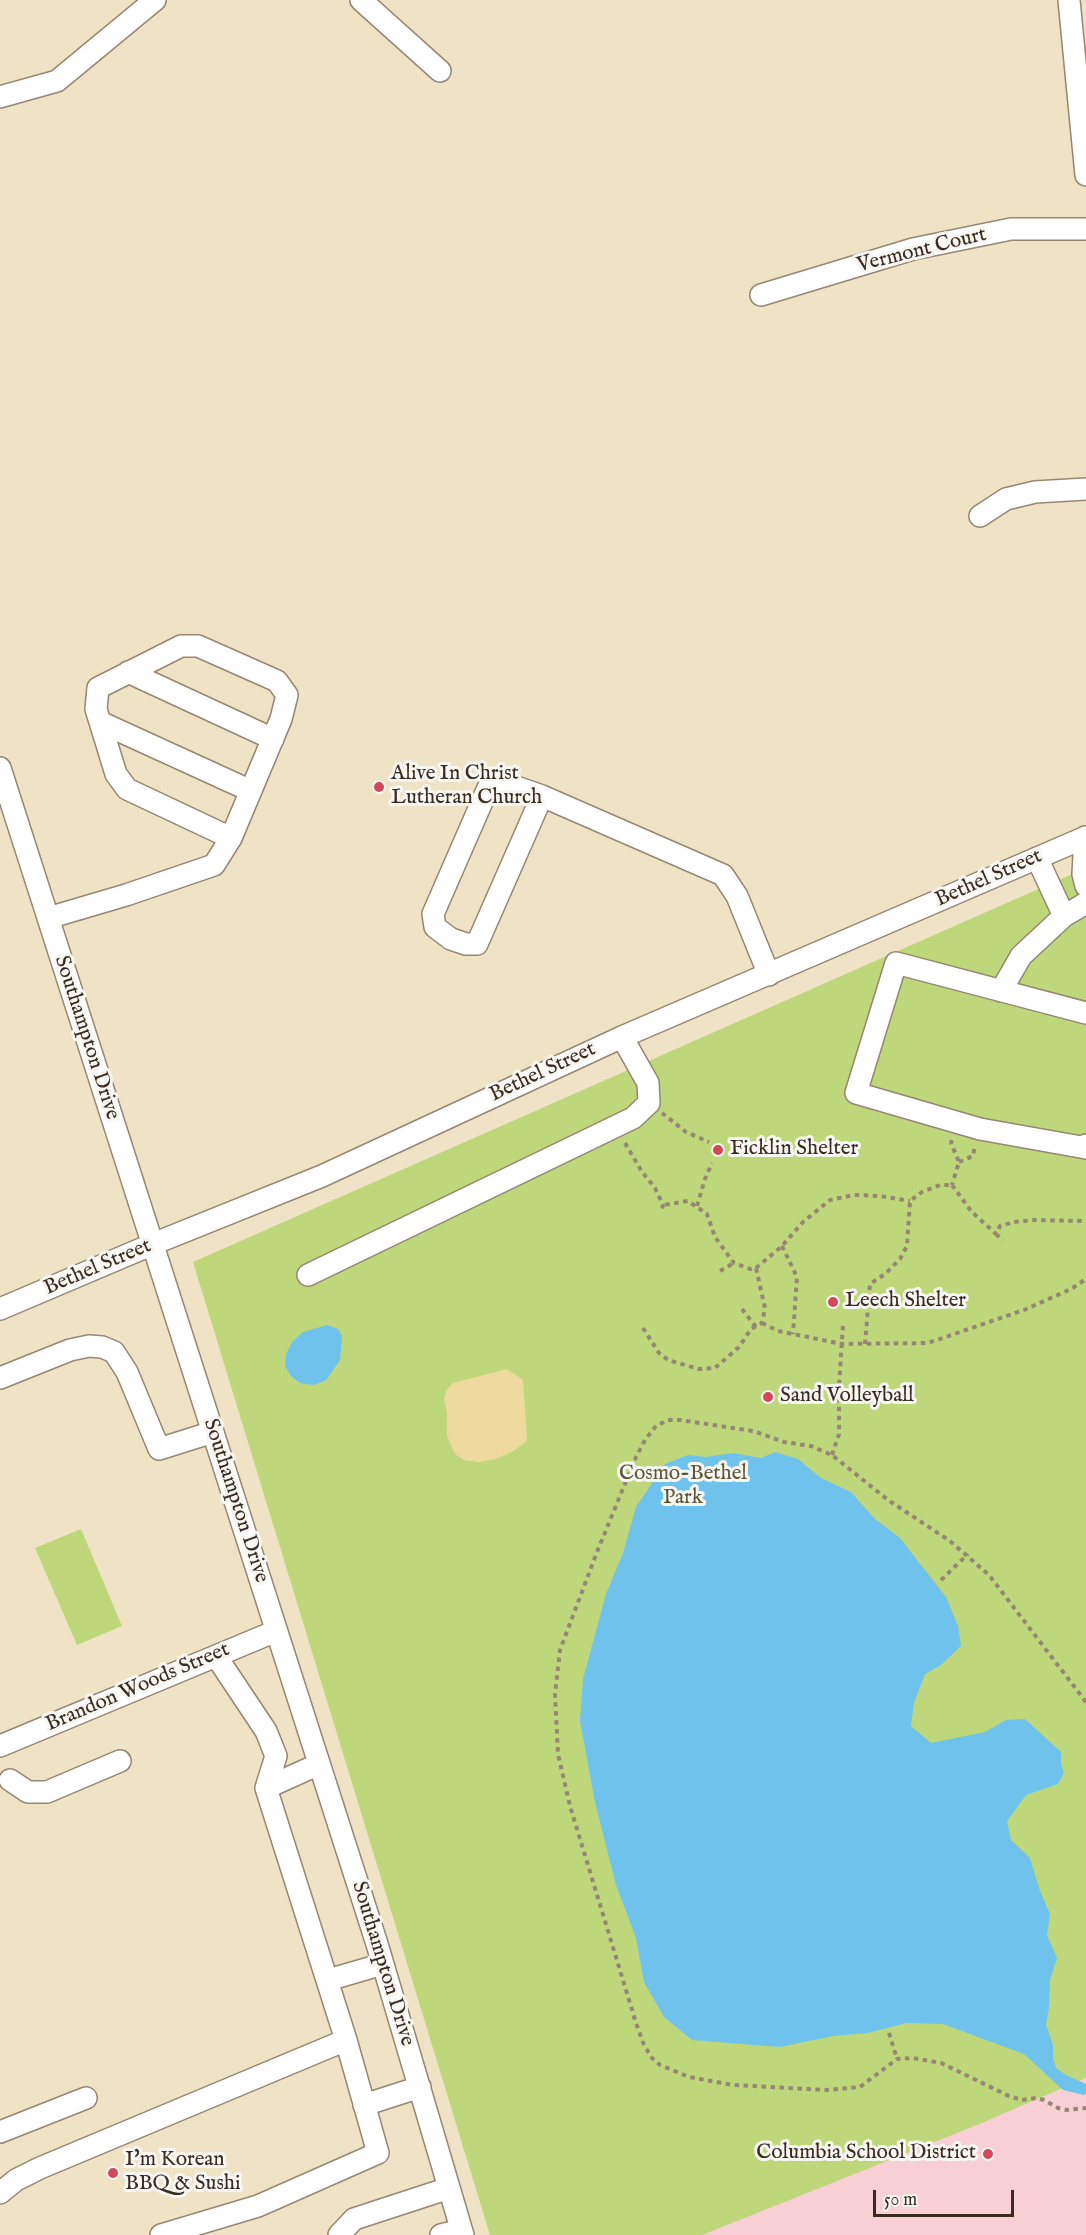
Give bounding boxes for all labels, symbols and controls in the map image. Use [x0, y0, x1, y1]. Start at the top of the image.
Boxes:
street label: Vermont Court [855, 223, 989, 279]
place label: Alive In Christ Lutheran Church [391, 762, 542, 812]
marker: Alive In Christ Lutheran Church [372, 780, 386, 794]
street label: Bethel Street [932, 844, 1046, 914]
street label: Southampton Drive [48, 953, 124, 1123]
street label: Bethel Street [486, 1037, 600, 1109]
place label: Ficklin Shelter [730, 1137, 858, 1163]
marker: Ficklin Shelter [711, 1143, 725, 1157]
street label: Bethel Street [41, 1234, 155, 1302]
place label: Leech Shelter [845, 1289, 966, 1315]
marker: Leech Shelter [826, 1295, 840, 1309]
place label: Sand Volleyball [780, 1384, 914, 1410]
marker: Sand Volleyball [761, 1390, 775, 1404]
street label: Southampton Drive [197, 1416, 273, 1586]
park label: Cosmo-Bethel Park [619, 1462, 747, 1512]
street label: Brandon Woods Street [42, 1638, 234, 1738]
street label: Southampton Drive [345, 1879, 419, 2049]
place label: Columbia School District [756, 2141, 976, 2167]
marker: Columbia School District [981, 2147, 995, 2161]
place label: I'm Korean BBQ & Sushi [125, 2148, 241, 2198]
marker: I'm Korean BBQ & Sushi [106, 2166, 120, 2180]
scale bar [876, 2178, 1017, 2216]
text: 50 m [884, 2189, 917, 2212]

